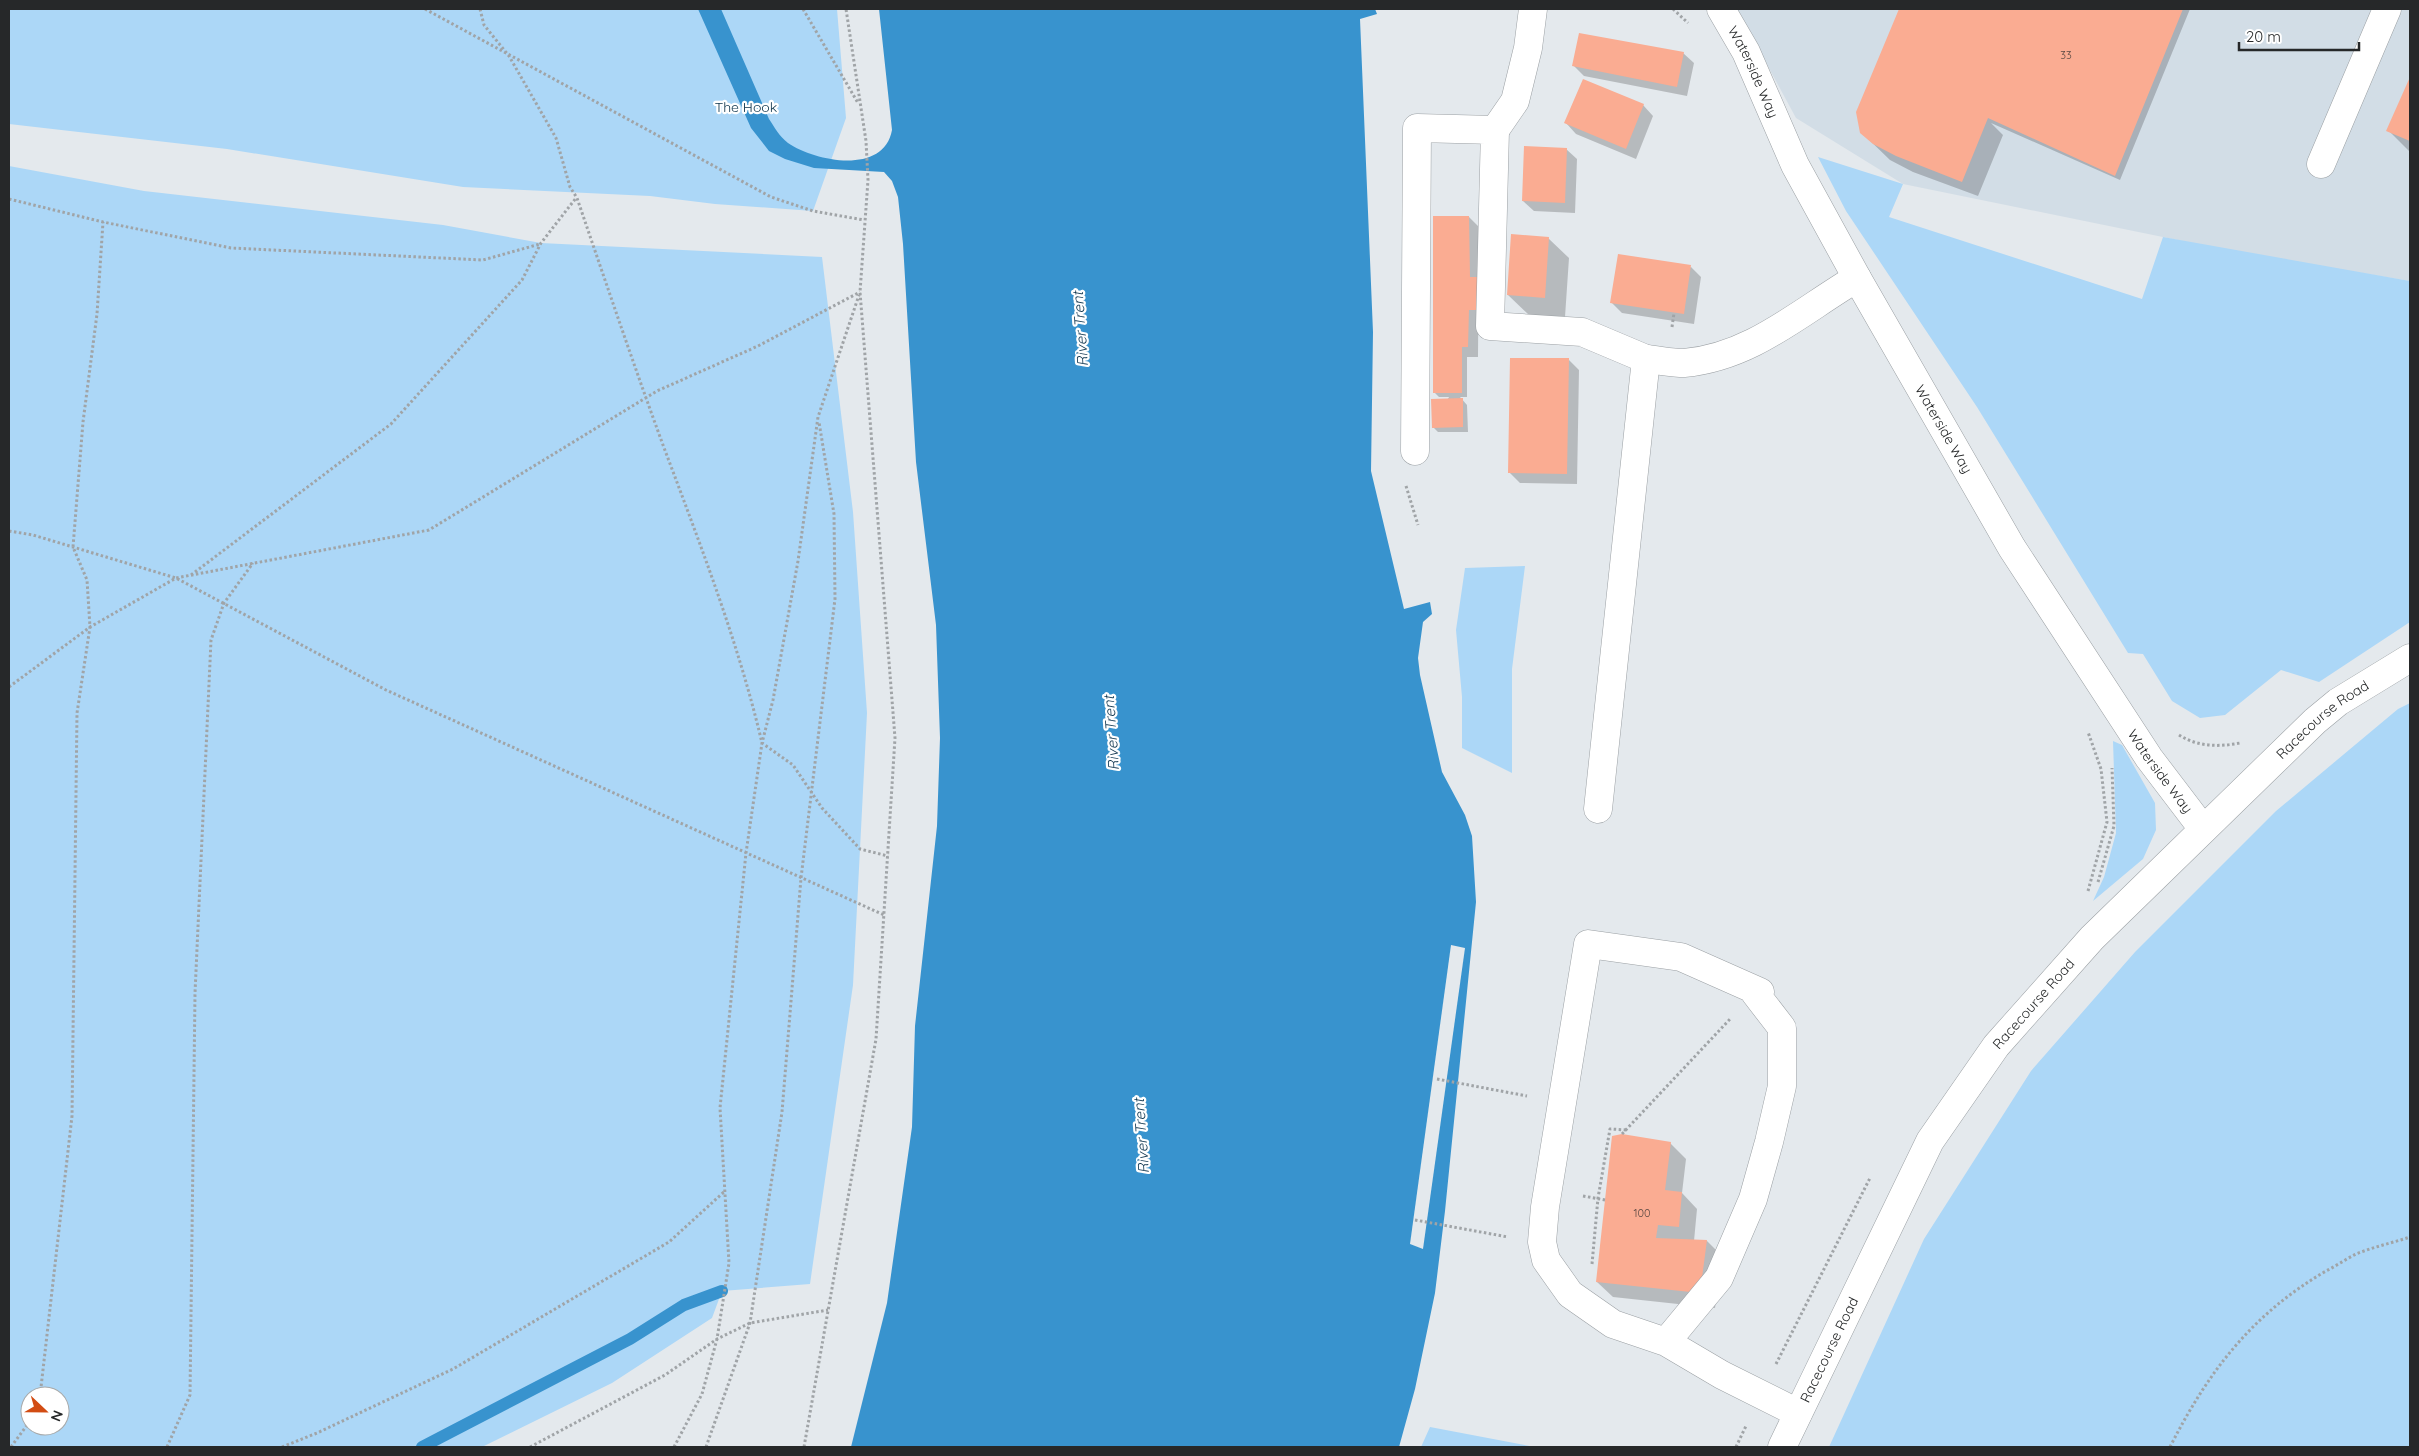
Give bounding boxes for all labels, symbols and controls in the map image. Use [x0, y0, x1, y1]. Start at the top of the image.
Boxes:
scale bar [2239, 20, 2359, 52]
street label: Waterside Way [1724, 23, 1783, 121]
text: 20 m [2246, 27, 2281, 46]
house number: 33 [2060, 48, 2072, 62]
park label: The Hook [715, 98, 777, 116]
water label: River Trent [1068, 289, 1092, 367]
street label: Waterside Way [1911, 381, 1976, 477]
street label: Racecourse Road [2272, 676, 2372, 763]
water label: River Trent [1099, 693, 1123, 771]
street label: Waterside Way [2124, 726, 2197, 817]
street label: Racecourse Road [1988, 955, 2078, 1053]
water label: River Trent [1129, 1096, 1153, 1174]
house number: 100 [1633, 1206, 1651, 1220]
street label: Racecourse Road [1796, 1294, 1862, 1406]
north arrow [20, 1386, 70, 1436]
text: N [47, 1408, 67, 1424]

